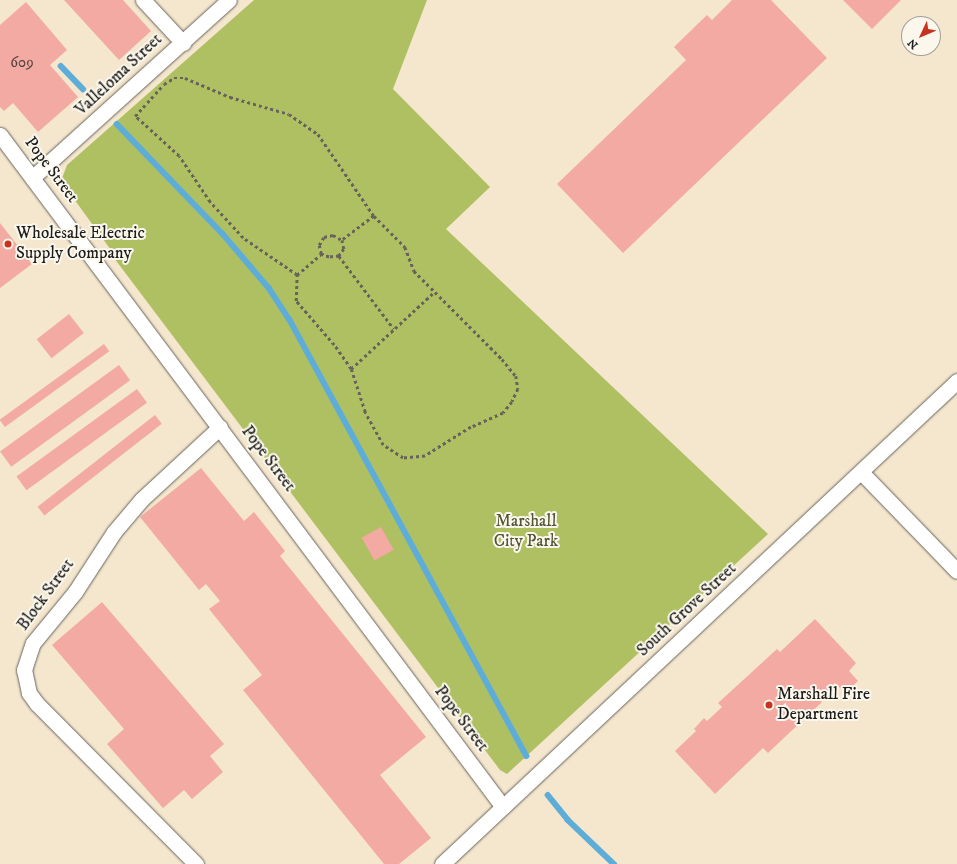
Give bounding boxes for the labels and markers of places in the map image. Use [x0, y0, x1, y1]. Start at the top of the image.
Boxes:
place label: Wholesale Electric Supply Company [16, 224, 145, 264]
marker: Wholesale Electric Supply Company [3, 239, 13, 249]
place label: Marshall Fire Department [777, 685, 870, 725]
marker: Marshall Fire Department [764, 700, 774, 710]

